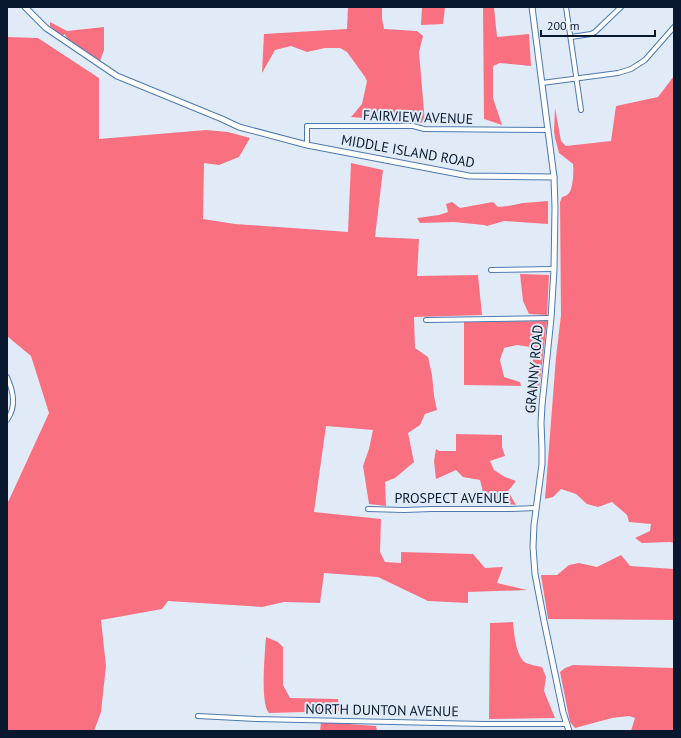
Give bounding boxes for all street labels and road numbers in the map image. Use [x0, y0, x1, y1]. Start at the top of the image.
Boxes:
street label: FAIRVIEW AVENUE [363, 106, 473, 128]
street label: MIDDLE ISLAND ROAD [340, 130, 476, 172]
street label: GRANNY ROAD [521, 324, 547, 414]
street label: PROSPECT AVENUE [394, 489, 510, 507]
street label: NORTH DUNTON AVENUE [305, 700, 459, 720]

